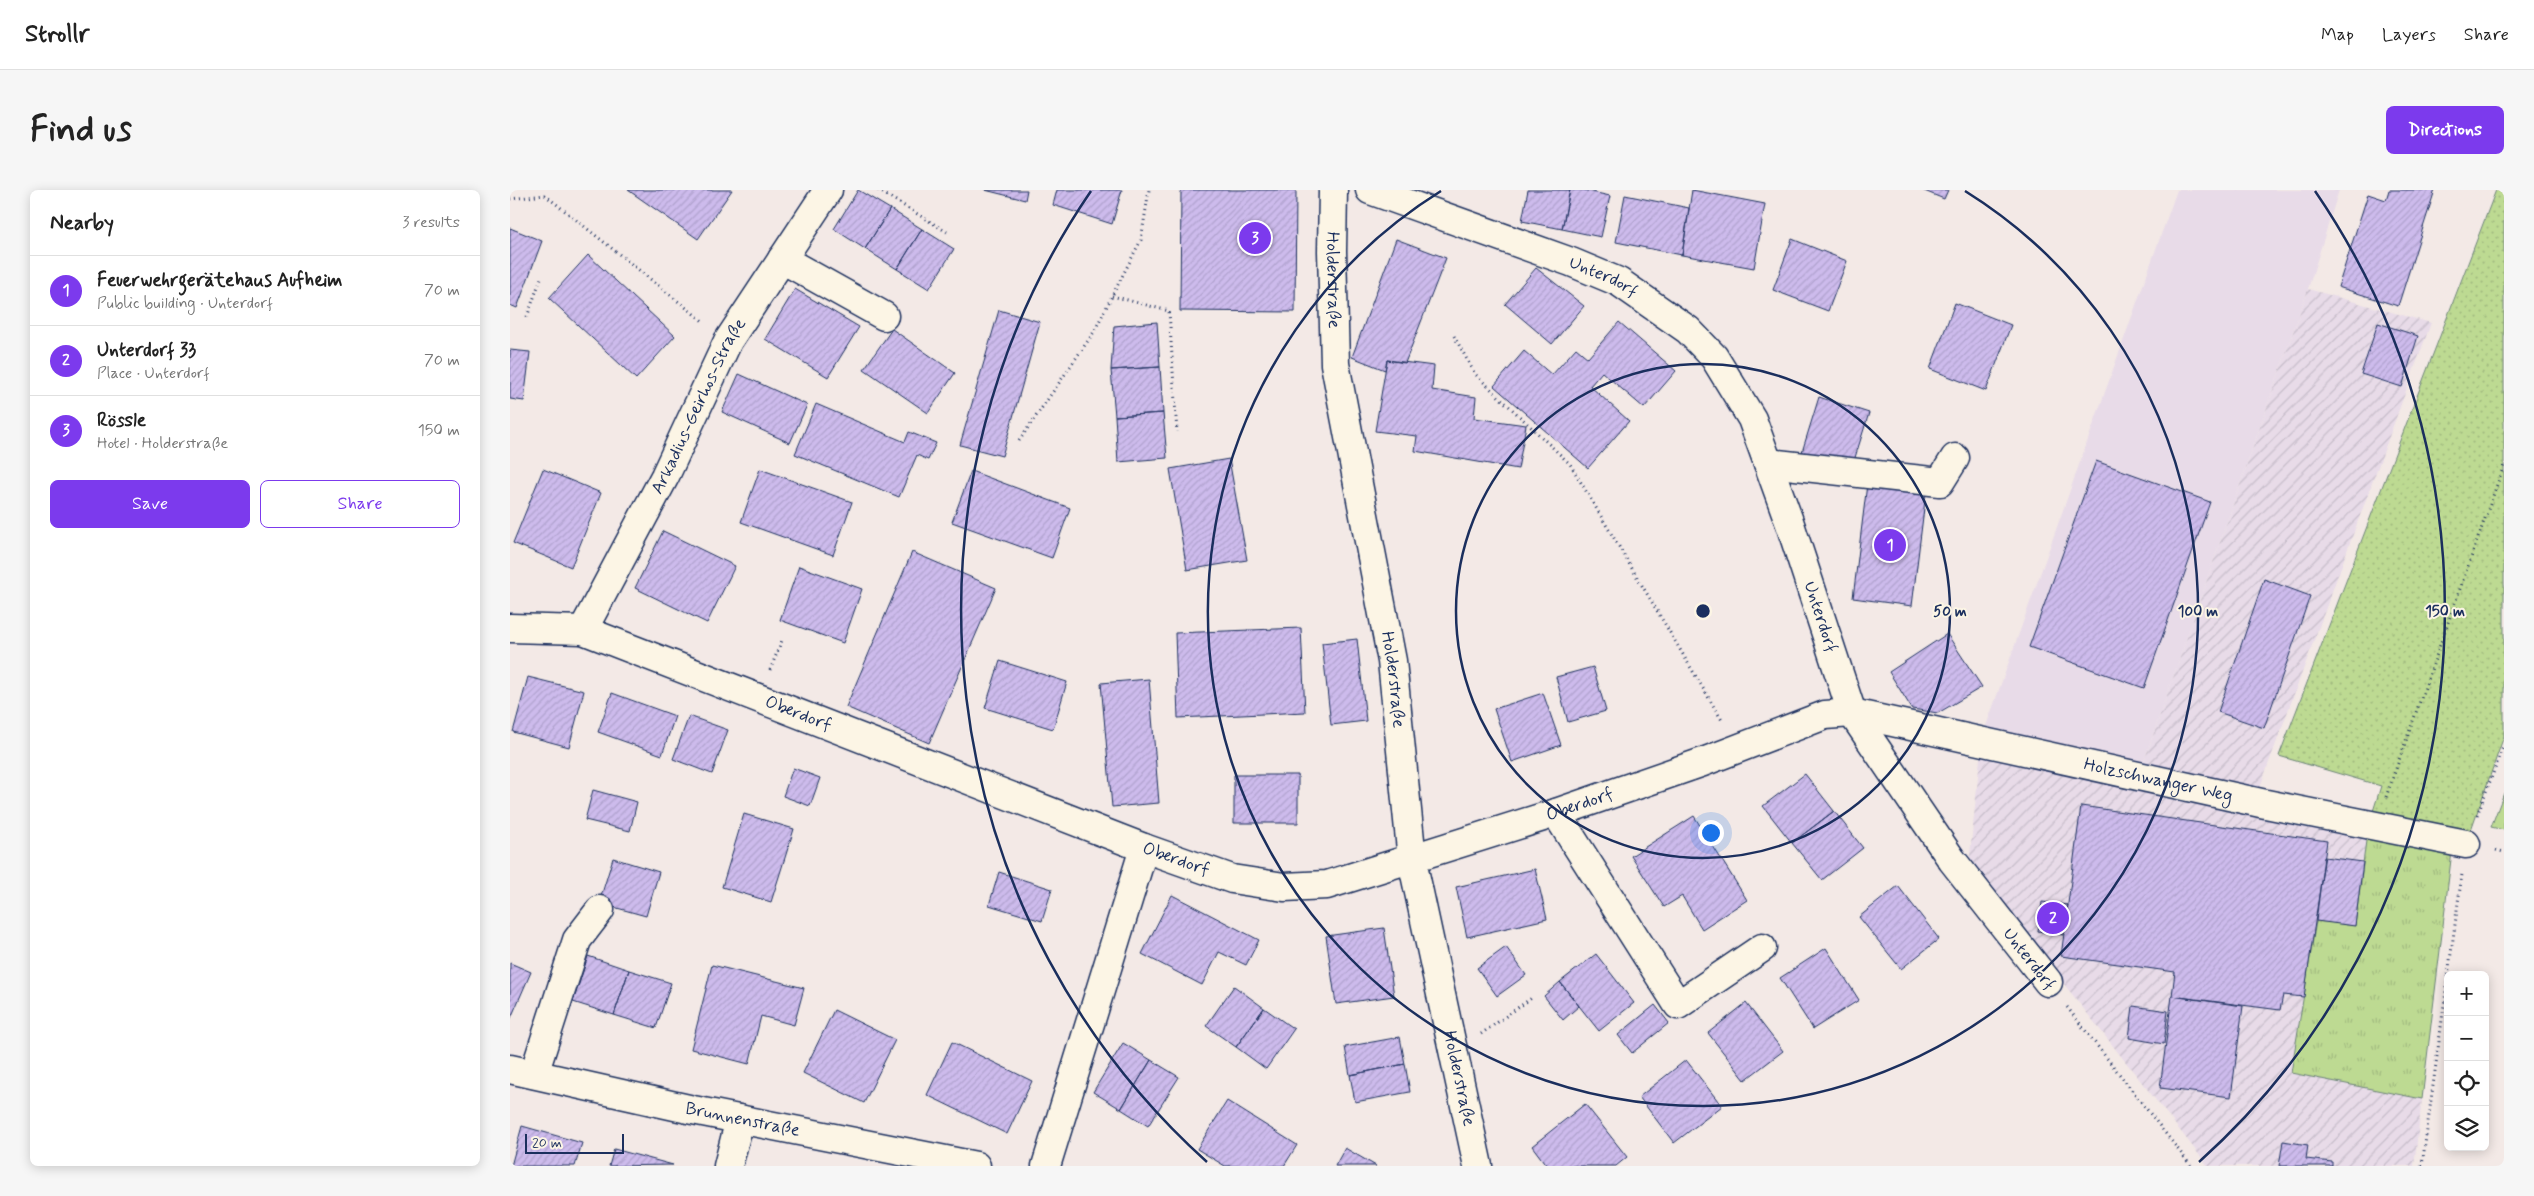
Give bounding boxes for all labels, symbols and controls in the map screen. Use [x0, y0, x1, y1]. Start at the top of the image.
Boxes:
text: Strollr [25, 19, 89, 50]
text: Map [2321, 23, 2354, 47]
text: Layers [2382, 23, 2436, 47]
text: Share [2464, 23, 2509, 47]
button: Directions [2386, 106, 2504, 154]
text: Find us [30, 107, 132, 153]
text: Nearby [50, 209, 114, 237]
text: 3 results [402, 212, 460, 233]
pin: 3 [1239, 219, 1271, 257]
street label: Holderstraße [1320, 231, 1346, 329]
street label: Unterdorf [1565, 250, 1642, 303]
text: Feuerwehrgerätehaus Aufheim [97, 268, 342, 293]
text: 1 [62, 280, 70, 301]
text: 70 m [424, 280, 460, 301]
text: Public building · Unterdorf [97, 293, 273, 314]
street label: Arkadius-Geirhos-Straße [645, 313, 752, 498]
text: Unterdorf 33 [97, 338, 196, 363]
text: 2 [62, 350, 70, 371]
text: 70 m [424, 350, 460, 371]
text: Place · Unterdorf [97, 363, 210, 384]
text: Rössle [97, 408, 146, 433]
text: 3 [62, 420, 70, 441]
text: 150 m [418, 420, 460, 441]
text: Hotel · Holderstraße [97, 433, 228, 454]
button: Save [50, 480, 250, 528]
button: Share [260, 480, 460, 528]
pin: 1 [1874, 526, 1906, 564]
street label: Unterdorf [1798, 578, 1843, 655]
centre of rings [1694, 602, 1712, 620]
text: 50 m [1933, 602, 1967, 622]
text: 100 m [2178, 602, 2218, 622]
text: 150 m [2425, 602, 2465, 622]
street label: Holderstraße [1375, 629, 1411, 729]
street label: Oberdorf [761, 690, 835, 738]
street label: Holzschwanger Weg [2082, 752, 2235, 809]
street label: Oberdorf [1543, 782, 1617, 827]
your location [1698, 820, 1724, 846]
street label: Oberdorf [1139, 836, 1213, 882]
pin: 2 [2037, 899, 2069, 937]
street label: Unterdorf [1997, 923, 2061, 995]
map controls [2444, 971, 2489, 1151]
button: + [2444, 971, 2489, 1016]
button: − [2444, 1016, 2489, 1061]
street label: Holderstraße [1437, 1029, 1481, 1129]
button: locate [2444, 1061, 2489, 1106]
street label: Brunnenstraße [683, 1097, 802, 1143]
button: layers [2444, 1106, 2489, 1151]
scale bar [525, 1131, 624, 1154]
text: 20 m [532, 1134, 562, 1152]

